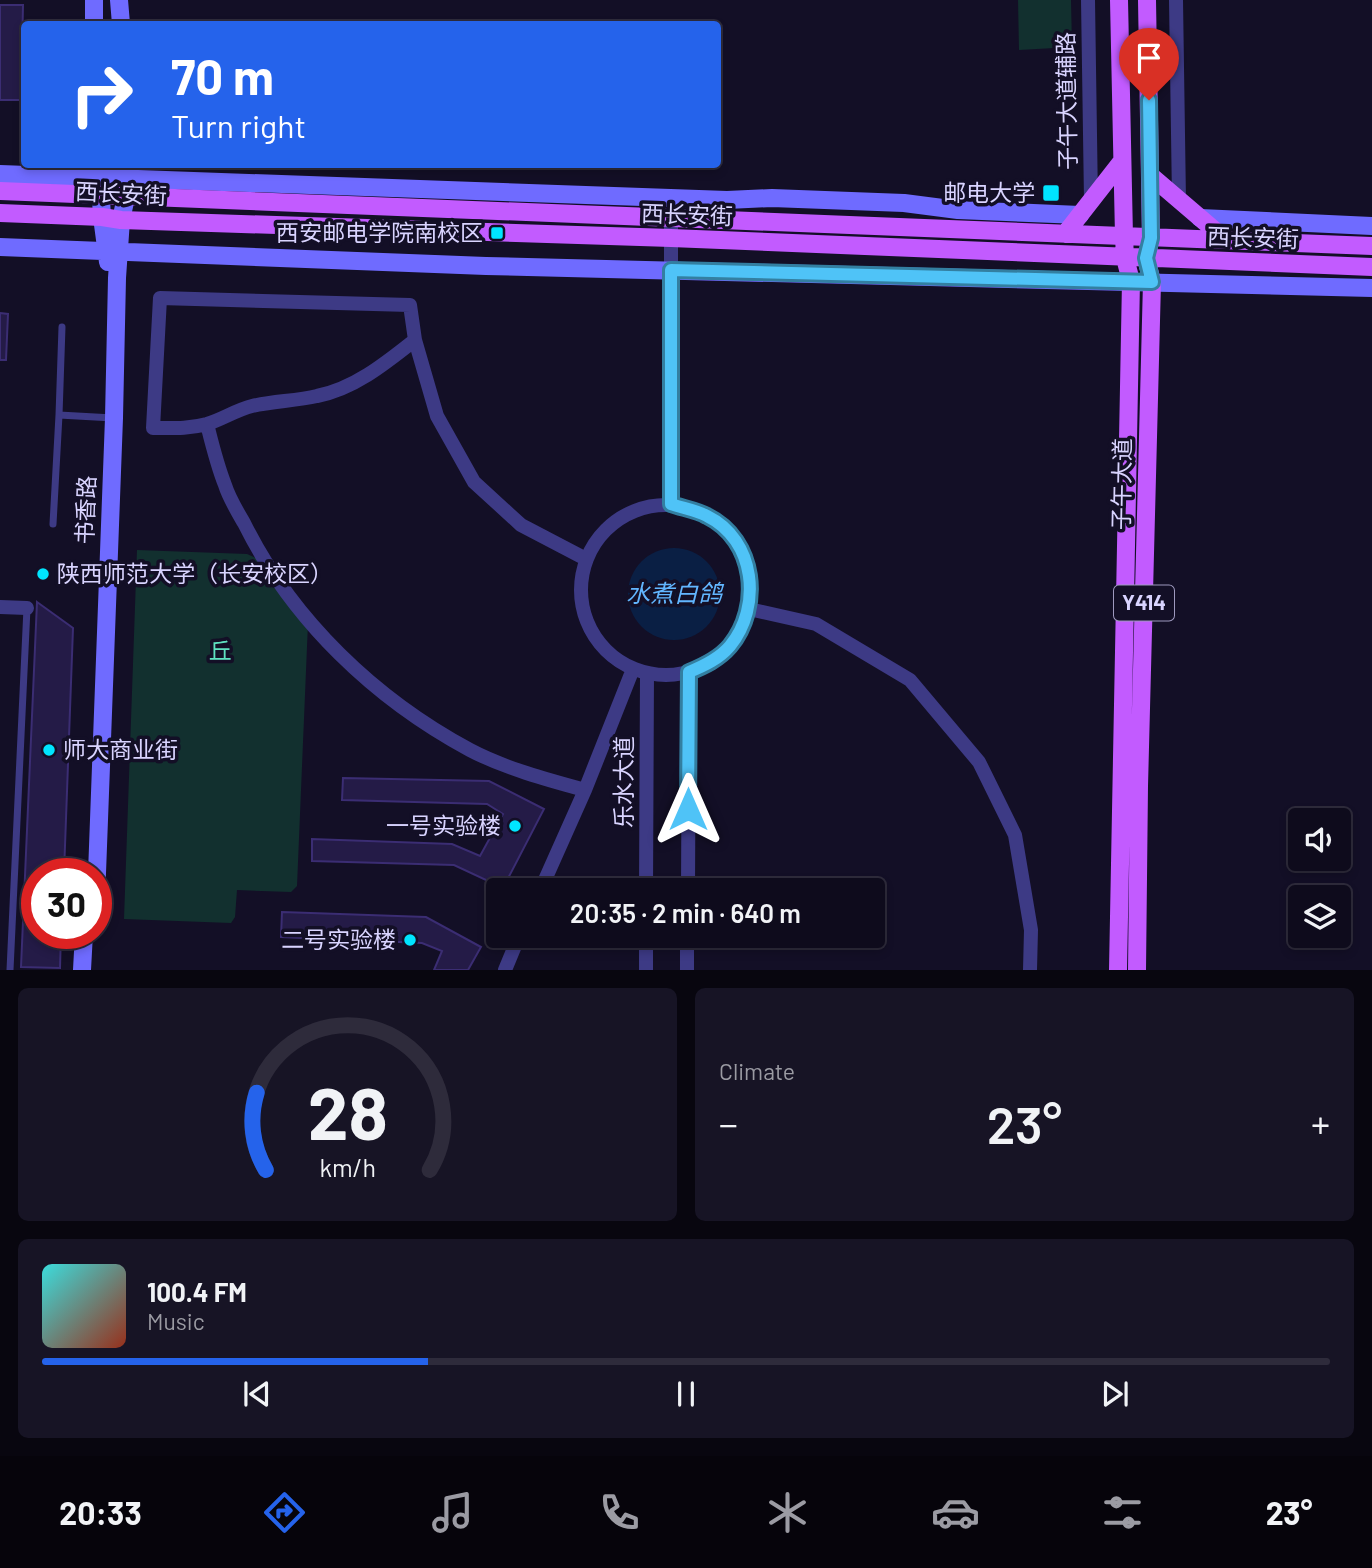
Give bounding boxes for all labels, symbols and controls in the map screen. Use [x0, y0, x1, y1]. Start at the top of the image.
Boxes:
pin [1119, 28, 1179, 100]
street label: 子午大道辅路 [1051, 32, 1081, 170]
icon: arrive [1130, 39, 1168, 77]
text: 70 m [171, 46, 274, 105]
icon: right [56, 49, 147, 140]
text: Turn right [171, 106, 306, 144]
street label: 西长安街 [74, 177, 168, 209]
place label: 邮电大学 [943, 178, 1035, 206]
marker: 邮电大学 [1041, 183, 1061, 203]
street label: 西长安街 [641, 198, 733, 230]
place label: 西安邮电学院南校区 [276, 218, 483, 246]
street label: 西长安街 [1207, 221, 1299, 253]
marker: 西安邮电学院南校区 [489, 225, 505, 241]
street label: 子午大道 [1106, 438, 1136, 530]
street label: 书香路 [70, 475, 100, 545]
place label: 陕西师范大学（长安校区） [57, 559, 333, 587]
marker: 陕西师范大学（长安校区） [35, 566, 51, 582]
water label: 水煮白鸽 [626, 578, 725, 607]
road number: Y414 [1114, 586, 1174, 620]
park label: 丘 [209, 636, 232, 664]
place label: 师大商业街 [63, 735, 178, 763]
street label: 乐水大道 [609, 736, 637, 828]
marker: 师大商业街 [41, 742, 57, 758]
position arrow [651, 772, 725, 846]
map controls [1288, 808, 1351, 948]
button: sound [1288, 808, 1351, 871]
place label: 一号实验楼 [386, 811, 501, 839]
marker: 一号实验楼 [507, 818, 523, 834]
speed limit sign: 30 [21, 858, 112, 949]
button: layers [1288, 885, 1351, 948]
text: 20:35 · 2 min · 640 m [570, 897, 801, 928]
place label: 二号实验楼 [281, 925, 396, 953]
marker: 二号实验楼 [402, 932, 418, 948]
text: Climate [719, 1057, 795, 1085]
text: 28 [307, 1068, 388, 1156]
text: 23° [987, 1092, 1062, 1154]
text: − [719, 1100, 738, 1146]
text: + [1311, 1100, 1330, 1146]
text: km/h [319, 1152, 376, 1182]
text: 100.4 FM [147, 1276, 247, 1307]
text: Music [147, 1307, 205, 1335]
icon: previous [238, 1375, 276, 1413]
icon: pause [667, 1375, 705, 1413]
icon: next [1096, 1375, 1134, 1413]
icon: directions [260, 1488, 309, 1537]
icon: music [428, 1488, 477, 1537]
icon: phone [595, 1488, 644, 1537]
icon: climate [763, 1488, 812, 1537]
icon: car [931, 1488, 980, 1537]
icon: filters [1098, 1488, 1147, 1537]
text: 20:33 [59, 1493, 142, 1531]
text: 23° [1266, 1493, 1313, 1531]

